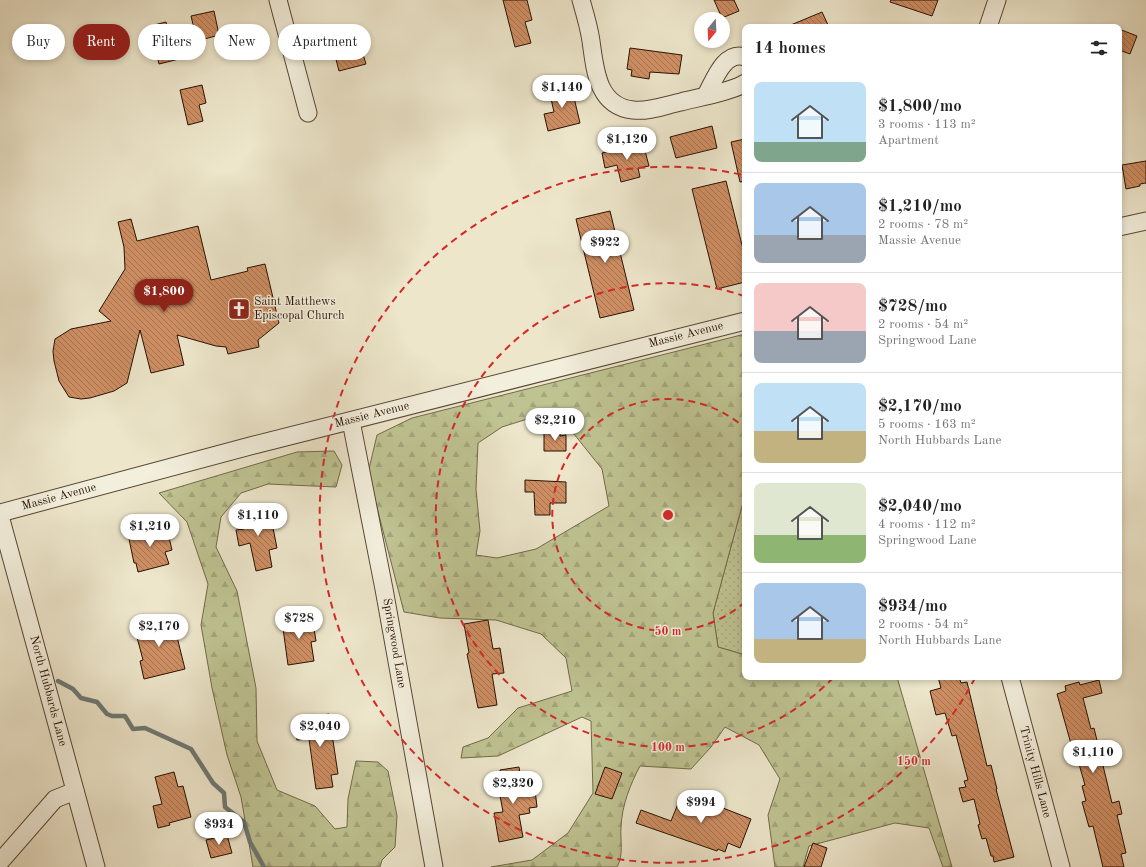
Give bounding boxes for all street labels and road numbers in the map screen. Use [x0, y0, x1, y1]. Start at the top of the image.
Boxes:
street label: Massie Avenue [647, 320, 725, 350]
street label: Massie Avenue [333, 400, 411, 430]
street label: Massie Avenue [20, 481, 98, 513]
street label: Springwood Lane [380, 597, 408, 689]
street label: North Hubbards Lane [27, 634, 69, 748]
street label: Trinity Hills Lane [1017, 725, 1053, 819]

